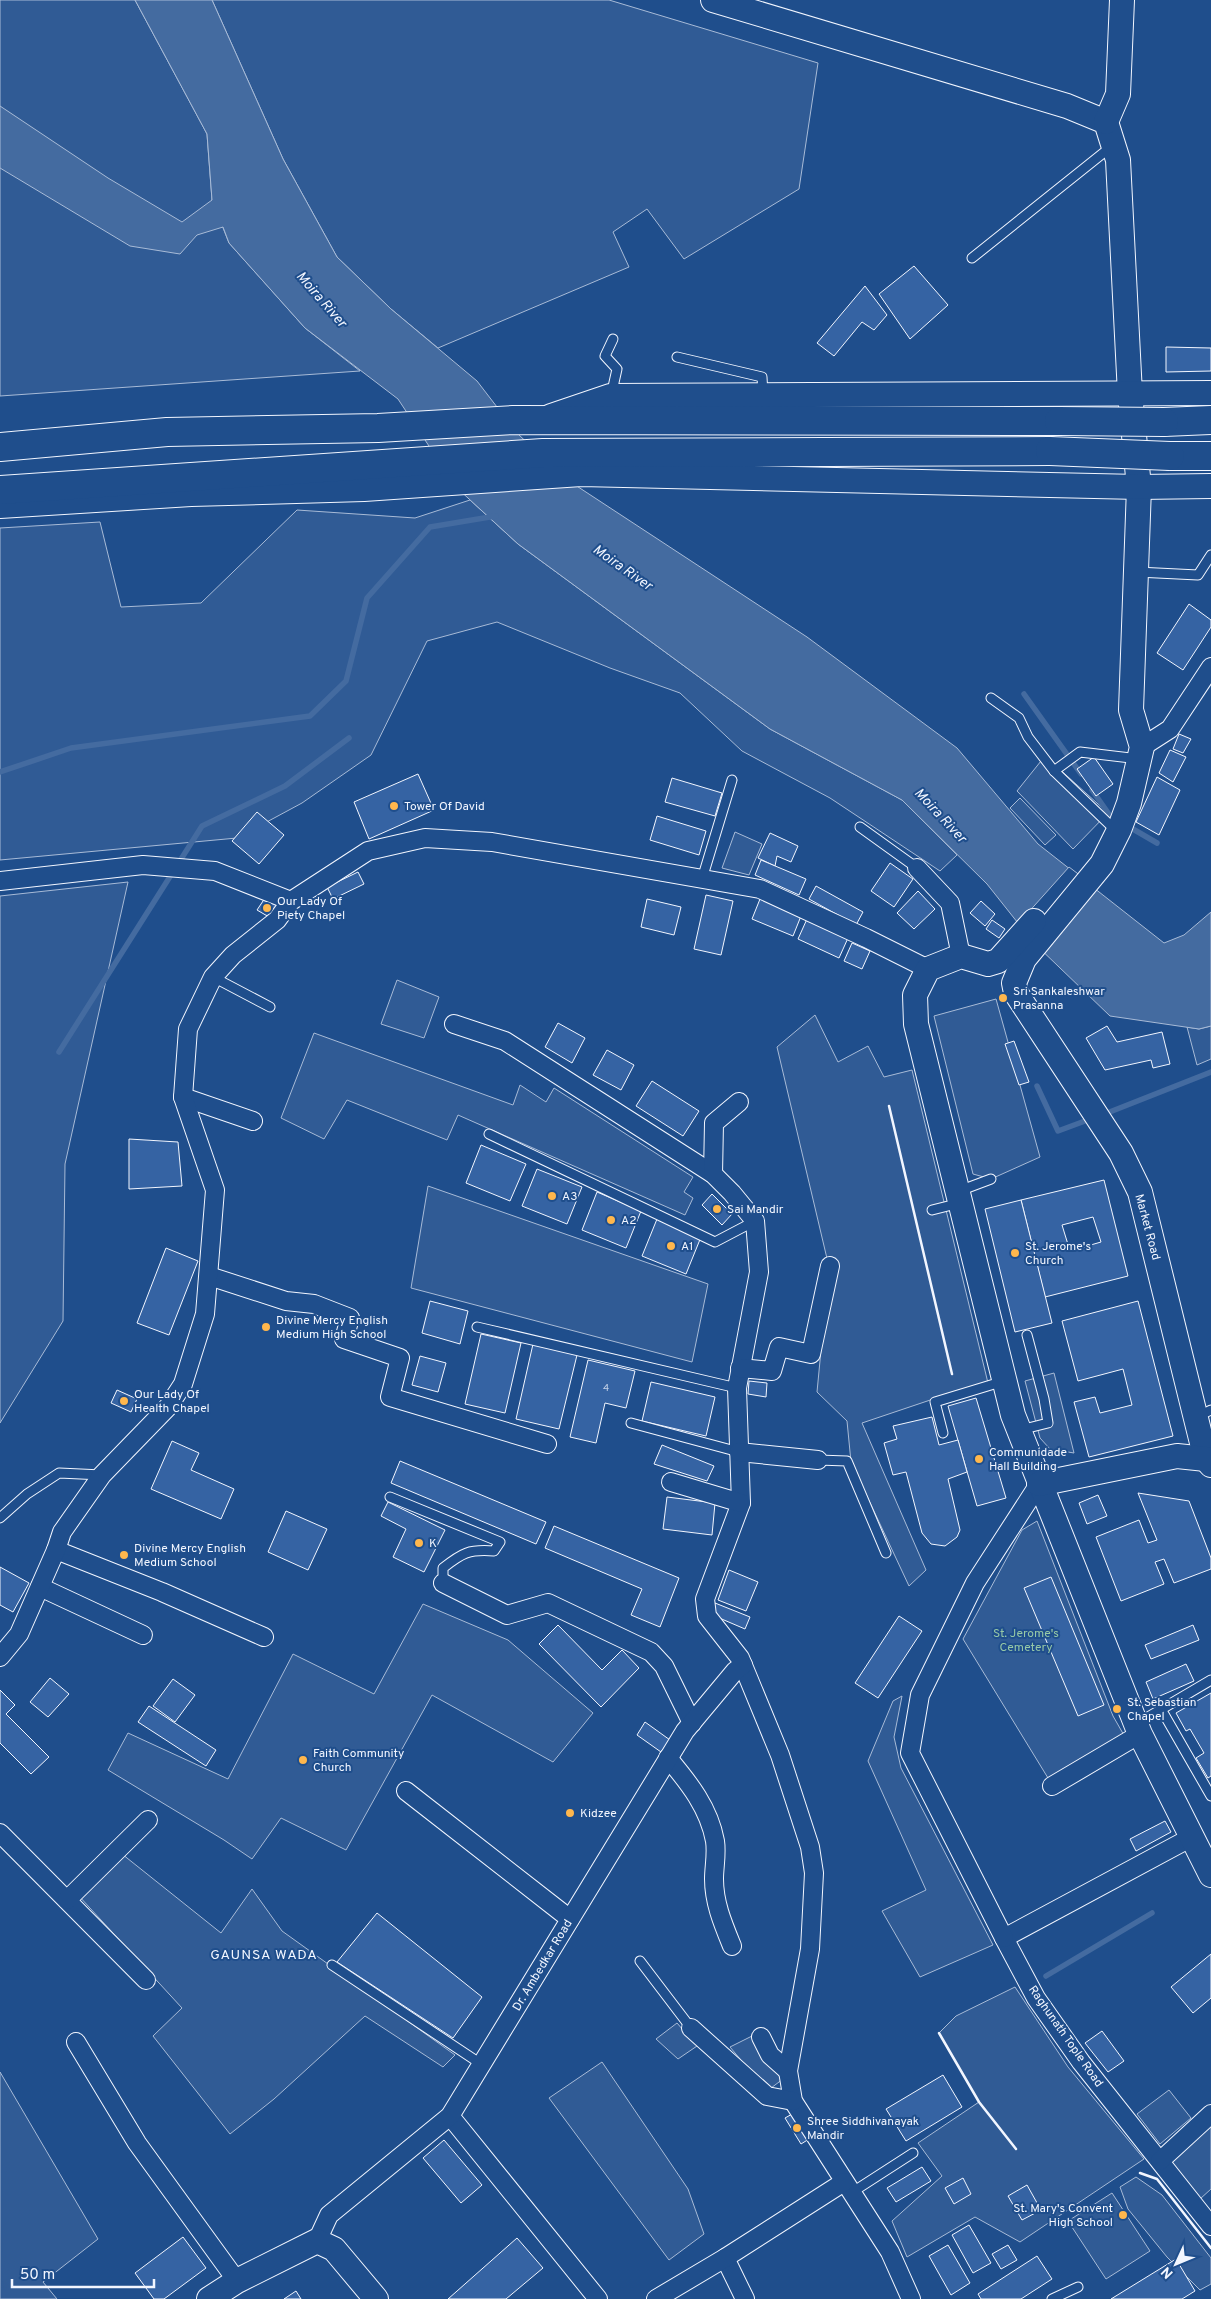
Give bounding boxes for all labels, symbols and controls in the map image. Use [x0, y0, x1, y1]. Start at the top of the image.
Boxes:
water label: Moira River [292, 268, 351, 333]
water label: Moira River [589, 542, 657, 596]
water label: Moira River [910, 785, 971, 848]
place label: Tower Of David [404, 799, 485, 815]
marker: Tower Of David [388, 800, 400, 812]
place label: Our Lady Of Piety Chapel [277, 894, 345, 924]
marker: Our Lady Of Piety Chapel [261, 902, 273, 914]
place label: Sri Sankaleshwar Prasanna [1013, 984, 1105, 1014]
marker: Sri Sankaleshwar Prasanna [997, 992, 1009, 1004]
place label: A3 [562, 1189, 577, 1205]
marker: A3 [546, 1190, 558, 1202]
street label: Market Road [1131, 1192, 1164, 1262]
place label: Sai Mandir [727, 1202, 784, 1218]
marker: Sai Mandir [711, 1203, 723, 1215]
place label: A2 [621, 1213, 637, 1229]
marker: A2 [605, 1214, 617, 1226]
place label: A1 [681, 1239, 694, 1255]
place label: St. Jerome's Church [1025, 1239, 1091, 1269]
marker: A1 [665, 1240, 677, 1252]
marker: St. Jerome's Church [1009, 1247, 1021, 1259]
place label: Divine Mercy English Medium High School [276, 1313, 388, 1343]
marker: Divine Mercy English Medium High School [260, 1321, 272, 1333]
house number: 4 [603, 1382, 609, 1395]
place label: Our Lady Of Health Chapel [134, 1387, 210, 1417]
marker: Our Lady Of Health Chapel [118, 1395, 130, 1407]
place label: Communidade Hall Building [989, 1445, 1067, 1475]
marker: Communidade Hall Building [973, 1453, 985, 1465]
place label: K [429, 1536, 437, 1552]
marker: K [413, 1537, 425, 1549]
place label: Divine Mercy English Medium School [134, 1541, 246, 1571]
marker: Divine Mercy English Medium School [118, 1549, 130, 1561]
park label: St. Jerome's Cemetery [993, 1626, 1059, 1656]
place label: St. Sebastian Chapel [1127, 1695, 1197, 1725]
marker: St. Sebastian Chapel [1111, 1703, 1123, 1715]
place label: Faith Community Church [313, 1746, 404, 1776]
marker: Faith Community Church [297, 1754, 309, 1766]
place label: Kidzee [580, 1806, 617, 1822]
marker: Kidzee [564, 1807, 576, 1819]
street label: Dr. Ambedkar Road [509, 1917, 577, 2014]
district label: GAUNSA WADA [210, 1947, 318, 1964]
street label: Raghunath Tople Road [1024, 1983, 1106, 2091]
place label: Shree Siddhivanayak Mandir [807, 2114, 919, 2144]
marker: Shree Siddhivanayak Mandir [791, 2122, 803, 2134]
place label: St. Mary's Convent High School [1013, 2201, 1113, 2231]
marker: St. Mary's Convent High School [1117, 2209, 1129, 2221]
north arrow [1151, 2239, 1201, 2289]
scale bar [12, 2256, 155, 2288]
text: N [1158, 2262, 1177, 2282]
text: 50 m [20, 2266, 55, 2285]

